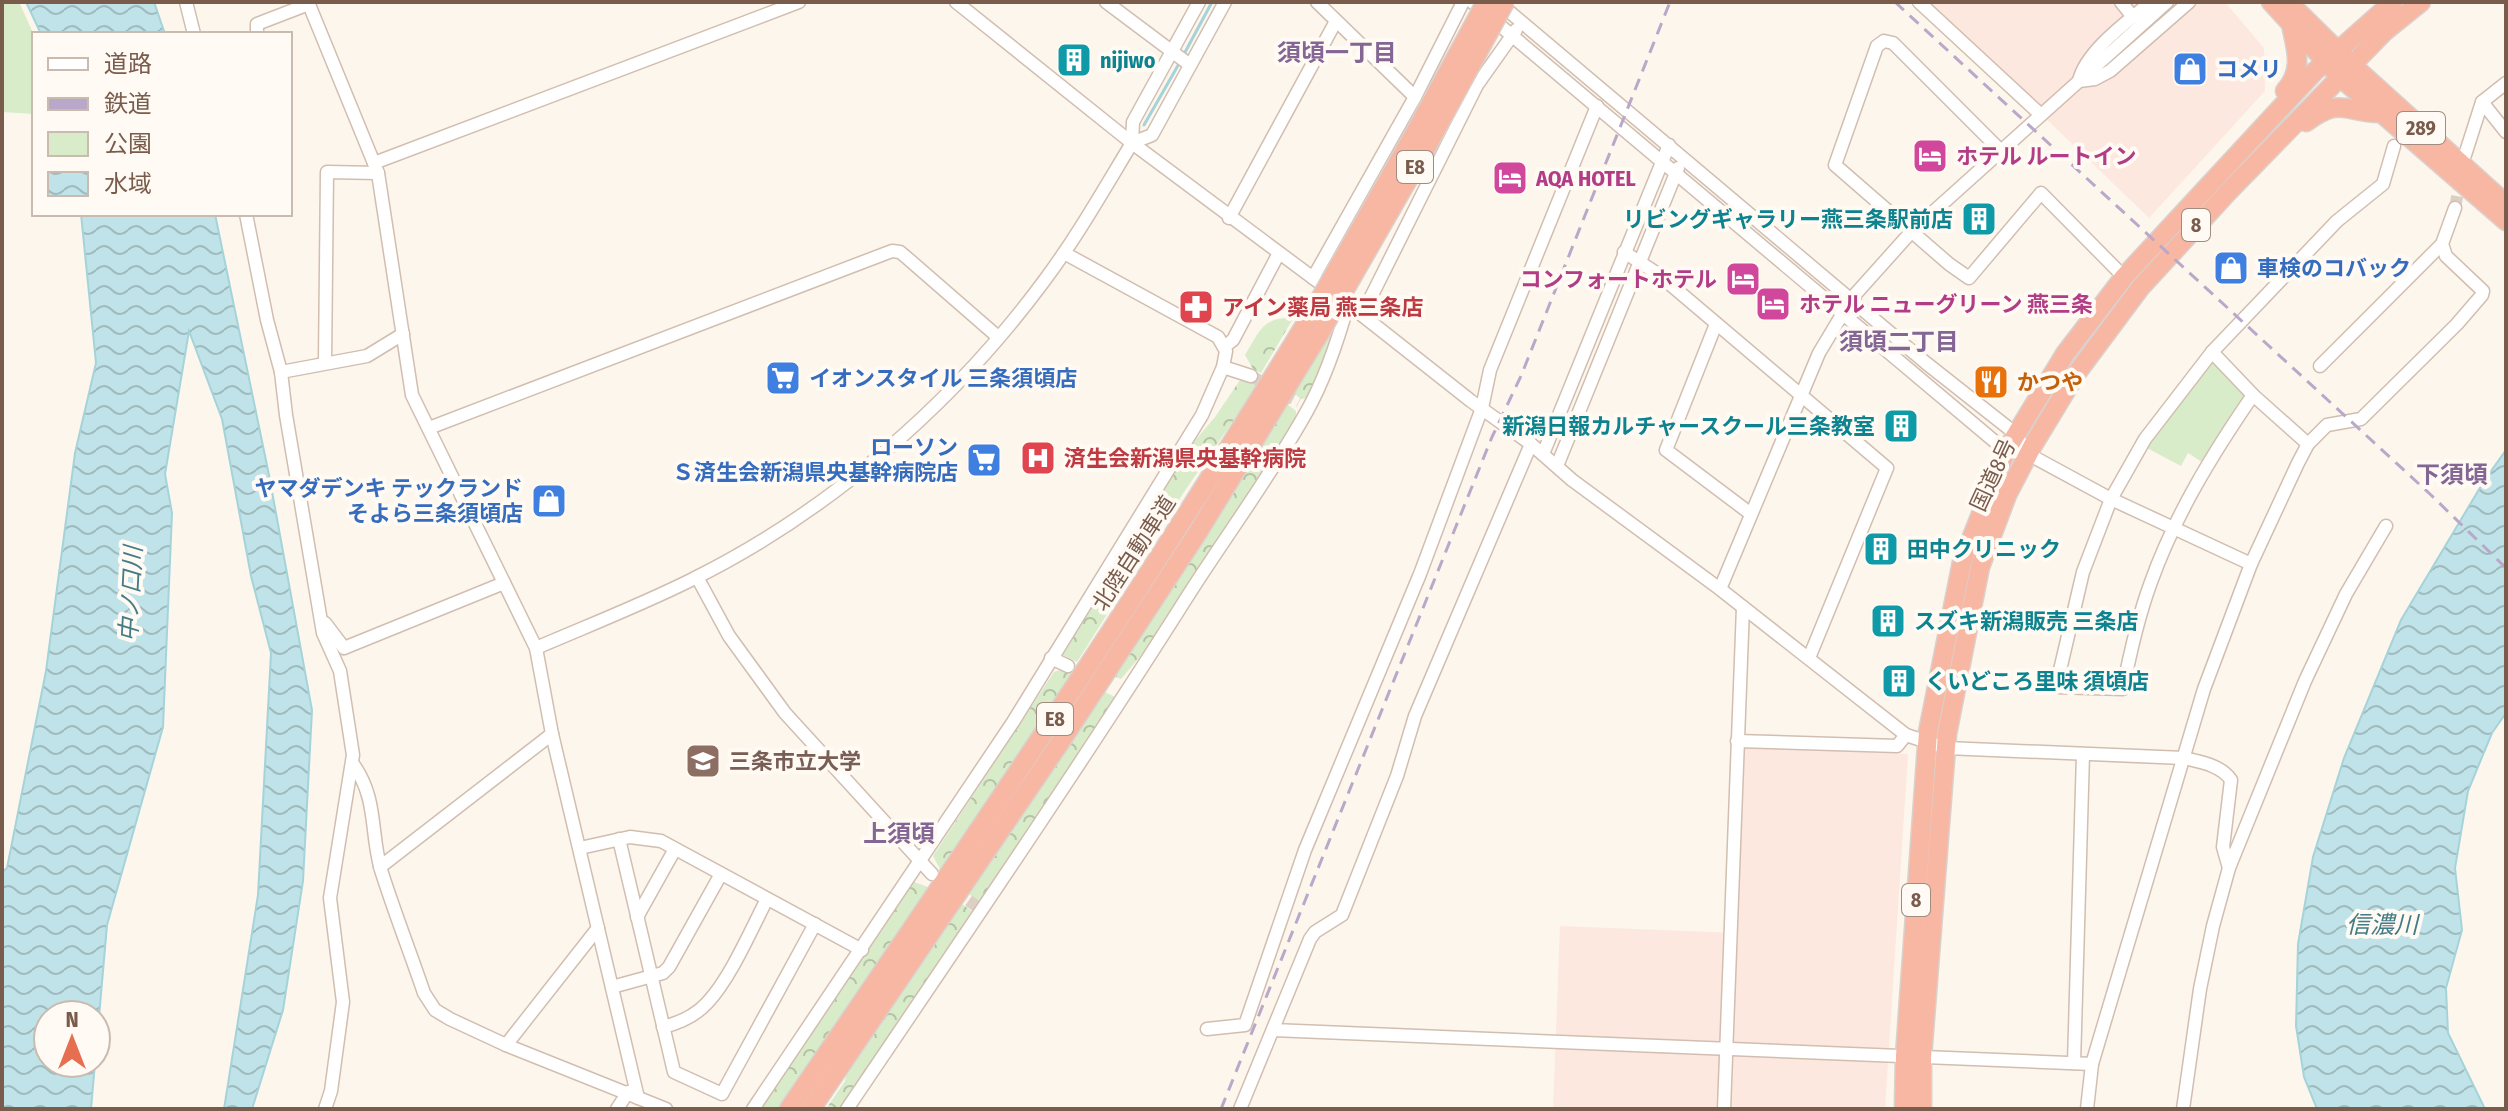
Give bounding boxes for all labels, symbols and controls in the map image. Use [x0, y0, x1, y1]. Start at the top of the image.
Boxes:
legend [32, 32, 292, 216]
district label: 須頃一丁目 [1277, 39, 1397, 67]
building icon: nijiwo [1055, 41, 1093, 79]
place label: nijiwo [1100, 47, 1156, 74]
text: 道路 [104, 50, 152, 78]
shop icon: コメリ [2171, 50, 2209, 88]
place label: コメリ [2216, 56, 2282, 83]
text: 鉄道 [104, 90, 152, 118]
road number: 289 [2397, 112, 2445, 144]
text: 公園 [104, 130, 152, 158]
hotel icon: ホテル ルートイン [1911, 137, 1949, 175]
place label: ホテル ルートイン [1956, 143, 2137, 170]
road number: E8 [1397, 151, 1433, 183]
hotel icon: AQA HOTEL [1491, 159, 1529, 197]
place label: AQA HOTEL [1535, 165, 1636, 192]
text: 水域 [104, 170, 152, 198]
building icon: リビングギャラリー燕三条駅前店 [1960, 200, 1998, 238]
place label: リビングギャラリー燕三条駅前店 [1623, 206, 1953, 233]
road number: 8 [2182, 209, 2210, 241]
shop icon: 車検のコバック [2212, 249, 2250, 287]
place label: 車検のコバック [2257, 255, 2411, 282]
hotel icon: コンフォートホテル [1724, 260, 1762, 298]
place label: コンフォートホテル [1520, 266, 1717, 293]
hotel icon: ホテル ニューグリーン 燕三条 [1754, 285, 1792, 323]
pharmacy icon: アイン薬局 燕三条店 [1177, 288, 1215, 326]
place label: ホテル ニューグリーン 燕三条 [1799, 291, 2093, 318]
place label: アイン薬局 燕三条店 [1222, 294, 1423, 321]
district label: 須頃二丁目 [1839, 328, 1959, 356]
supermarket icon: イオンスタイル 三条須頃店 [764, 359, 802, 397]
restaurant icon: かつや [1972, 363, 2010, 401]
place label: イオンスタイル 三条須頃店 [809, 365, 1077, 392]
place label: かつや [2017, 369, 2083, 396]
building icon: 新潟日報カルチャースクール三条教室 [1882, 407, 1920, 445]
place label: 新潟日報カルチャースクール三条教室 [1502, 413, 1875, 440]
place label: ローソン Ｓ済生会新潟県央基幹病院店 [672, 434, 958, 486]
street label: 国道8号 [1964, 434, 2022, 516]
hospital icon: 済生会新潟県央基幹病院 [1019, 439, 1057, 477]
supermarket icon: ローソン Ｓ済生会新潟県央基幹病院店 [965, 441, 1003, 479]
place label: 済生会新潟県央基幹病院 [1064, 445, 1306, 472]
district label: 下須頃 [2416, 461, 2488, 489]
place label: ヤマダデンキ テックランド そよら三条須頃店 [254, 475, 523, 527]
shop icon: ヤマダデンキ テックランド そよら三条須頃店 [530, 482, 568, 520]
street label: 北陸自動車道 [1087, 490, 1181, 616]
building icon: 田中クリニック [1862, 530, 1900, 568]
place label: 田中クリニック [1907, 536, 2061, 563]
water label: 中ノ口川 [115, 542, 148, 643]
building icon: スズキ新潟販売 三条店 [1869, 602, 1907, 640]
place label: スズキ新潟販売 三条店 [1914, 608, 2139, 635]
building icon: くいどころ里味 須頃店 [1880, 662, 1918, 700]
place label: くいどころ里味 須頃店 [1925, 668, 2149, 695]
road number: E8 [1037, 703, 1073, 735]
school or university icon: 三条市立大学 [684, 742, 722, 780]
place label: 三条市立大学 [729, 748, 861, 775]
district label: 上須頃 [863, 820, 935, 848]
road number: 8 [1902, 884, 1930, 916]
water label: 信濃川 [2346, 911, 2421, 939]
north arrow [32, 999, 112, 1079]
text: N [65, 1006, 79, 1033]

